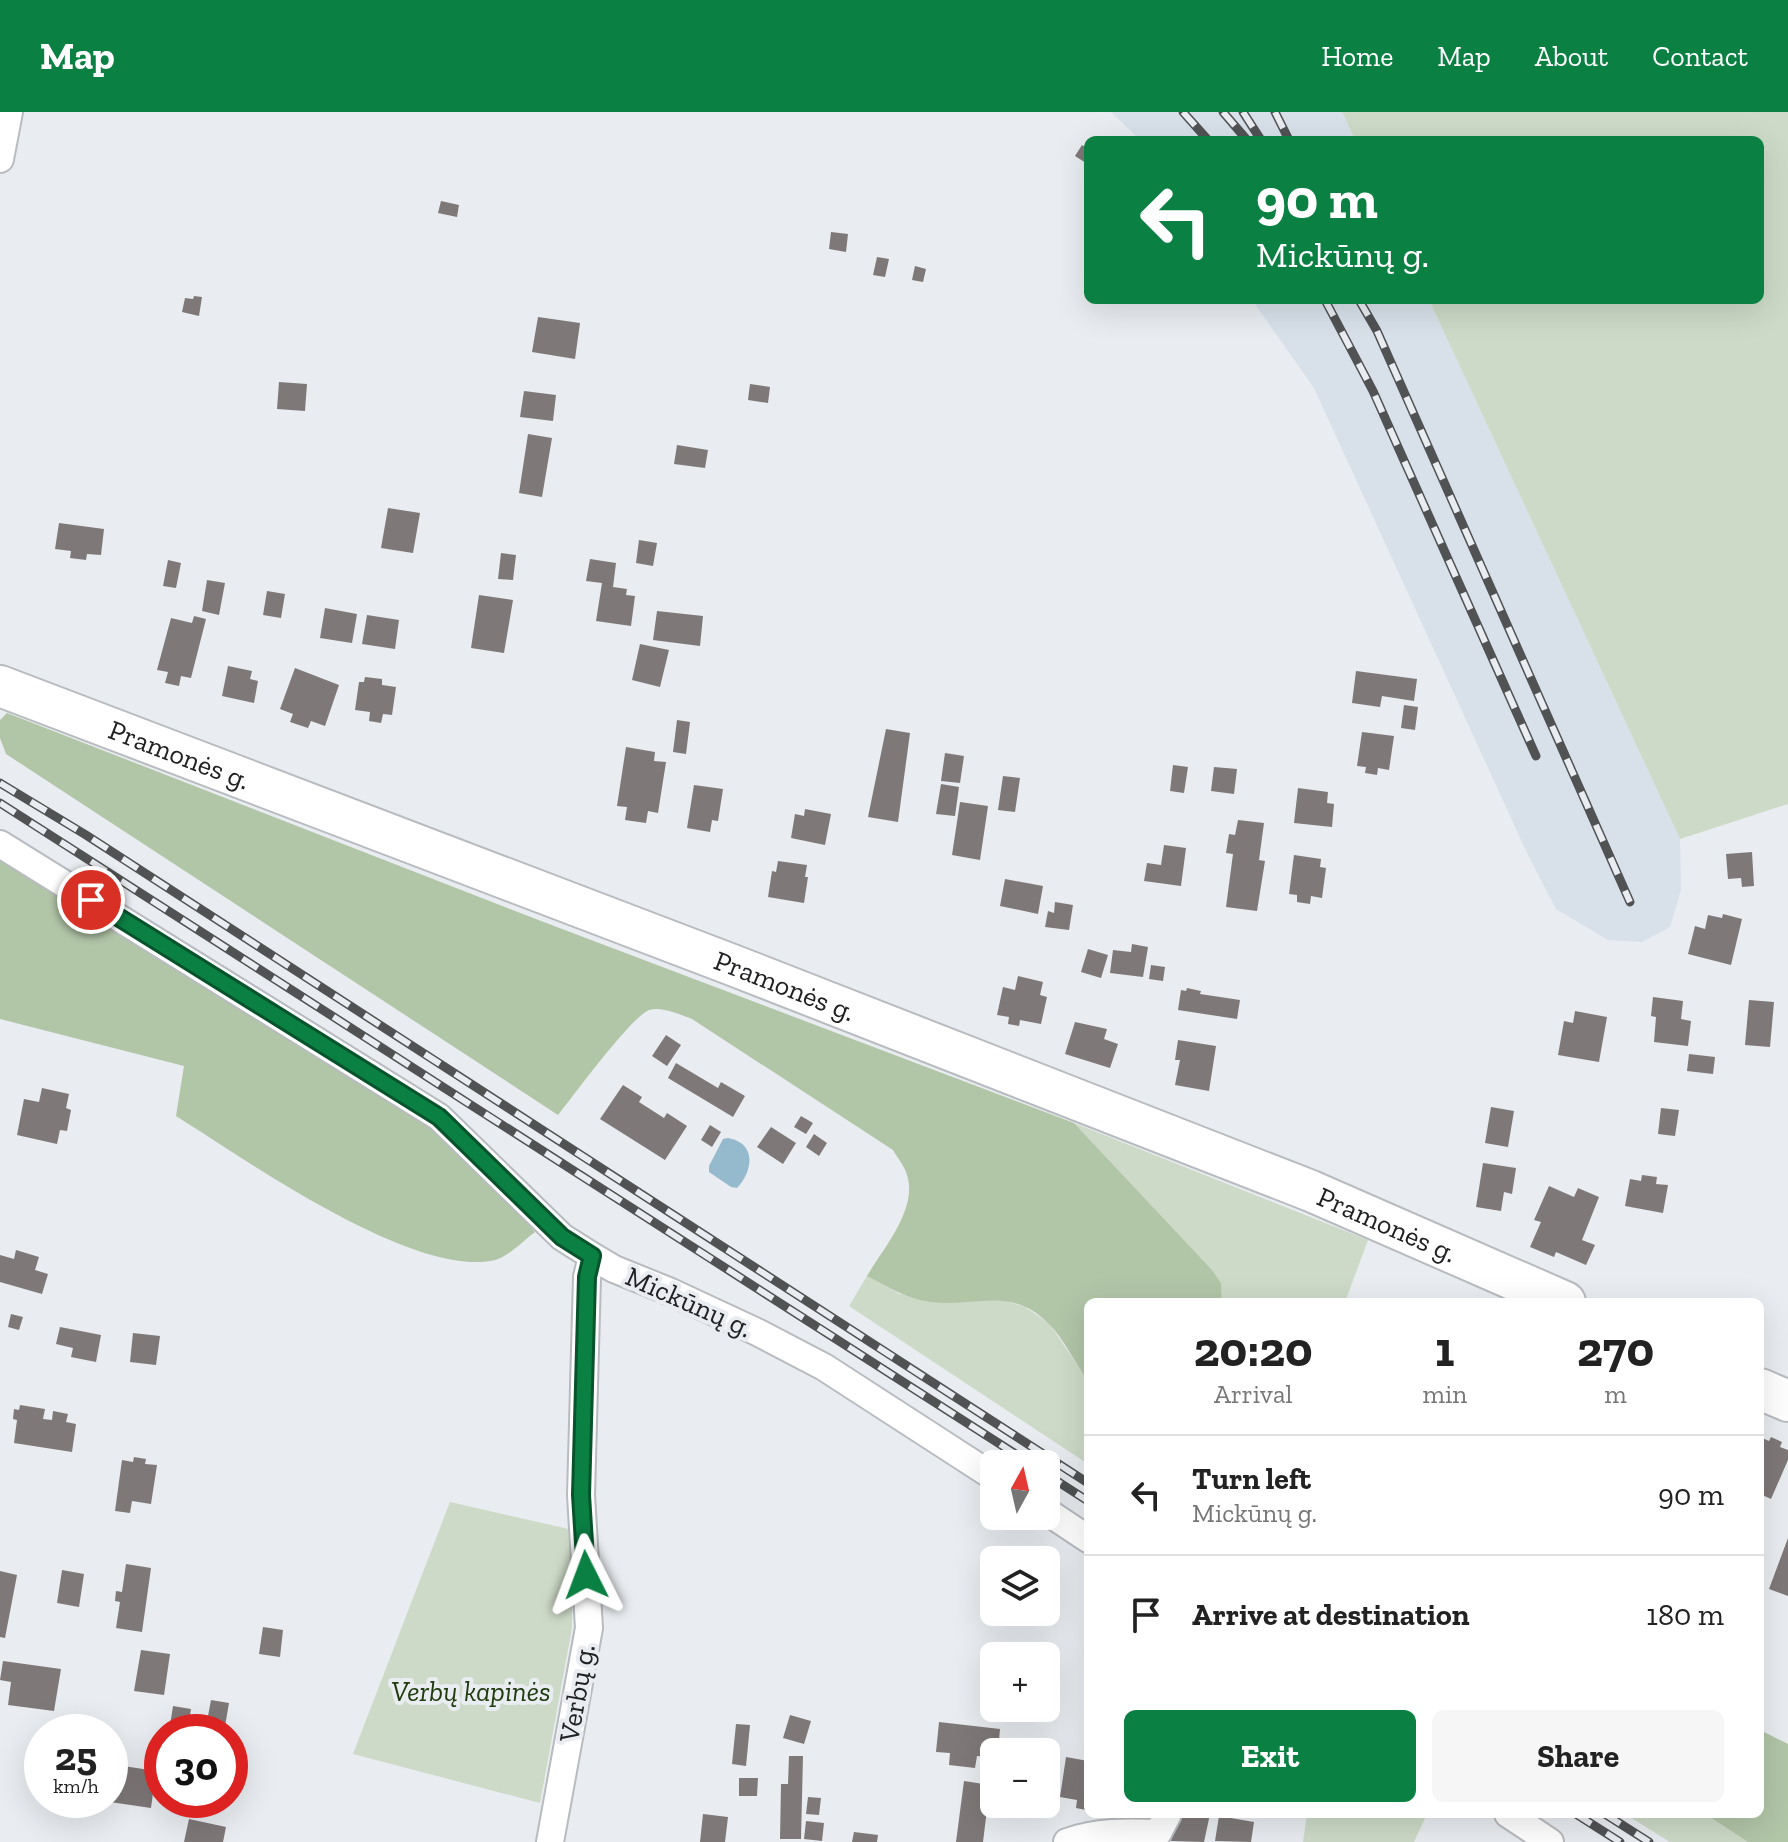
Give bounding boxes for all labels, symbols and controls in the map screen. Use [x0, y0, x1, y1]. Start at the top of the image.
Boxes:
text: Map [40, 33, 115, 79]
text: Home [1321, 40, 1393, 73]
text: Map [1437, 40, 1491, 73]
text: About [1535, 40, 1608, 73]
text: Contact [1652, 40, 1748, 73]
text: 90 m [1256, 165, 1378, 232]
icon: left [1124, 168, 1228, 272]
text: Mickūnų g. [1256, 233, 1429, 276]
street label: Pramonės g. [104, 712, 255, 796]
pin [57, 866, 125, 934]
icon: arrive [69, 878, 113, 922]
street label: Pramonės g. [710, 943, 860, 1028]
street label: Pramonės g. [1312, 1179, 1462, 1269]
street label: Mickūnų g. [621, 1260, 757, 1344]
text: 20:20 [1194, 1321, 1313, 1378]
text: 1 [1435, 1321, 1454, 1378]
text: 270 [1577, 1321, 1654, 1378]
text: Arrival [1214, 1378, 1292, 1410]
text: min [1422, 1378, 1467, 1410]
text: m [1604, 1378, 1627, 1410]
north arrow [980, 1450, 1060, 1530]
map controls [980, 1450, 1060, 1818]
text: Turn left [1192, 1461, 1311, 1497]
icon: left [1124, 1473, 1168, 1517]
text: 90 m [1658, 1477, 1724, 1513]
text: Mickūnų g. [1192, 1497, 1317, 1529]
position arrow [544, 1533, 628, 1617]
button: layers [980, 1546, 1060, 1626]
icon: arrive [1124, 1593, 1168, 1637]
text: Arrive at destination [1192, 1597, 1469, 1633]
text: 180 m [1646, 1597, 1724, 1633]
street label: Verbų g. [552, 1641, 602, 1746]
button: + [980, 1642, 1060, 1722]
park label: Verbų kapinės [391, 1675, 551, 1708]
button: Exit [1124, 1710, 1416, 1802]
button: Share [1432, 1710, 1724, 1802]
speed limit sign: 30 [144, 1714, 248, 1818]
text: 25 [55, 1732, 97, 1780]
button: − [980, 1738, 1060, 1818]
text: km/h [53, 1774, 99, 1798]

